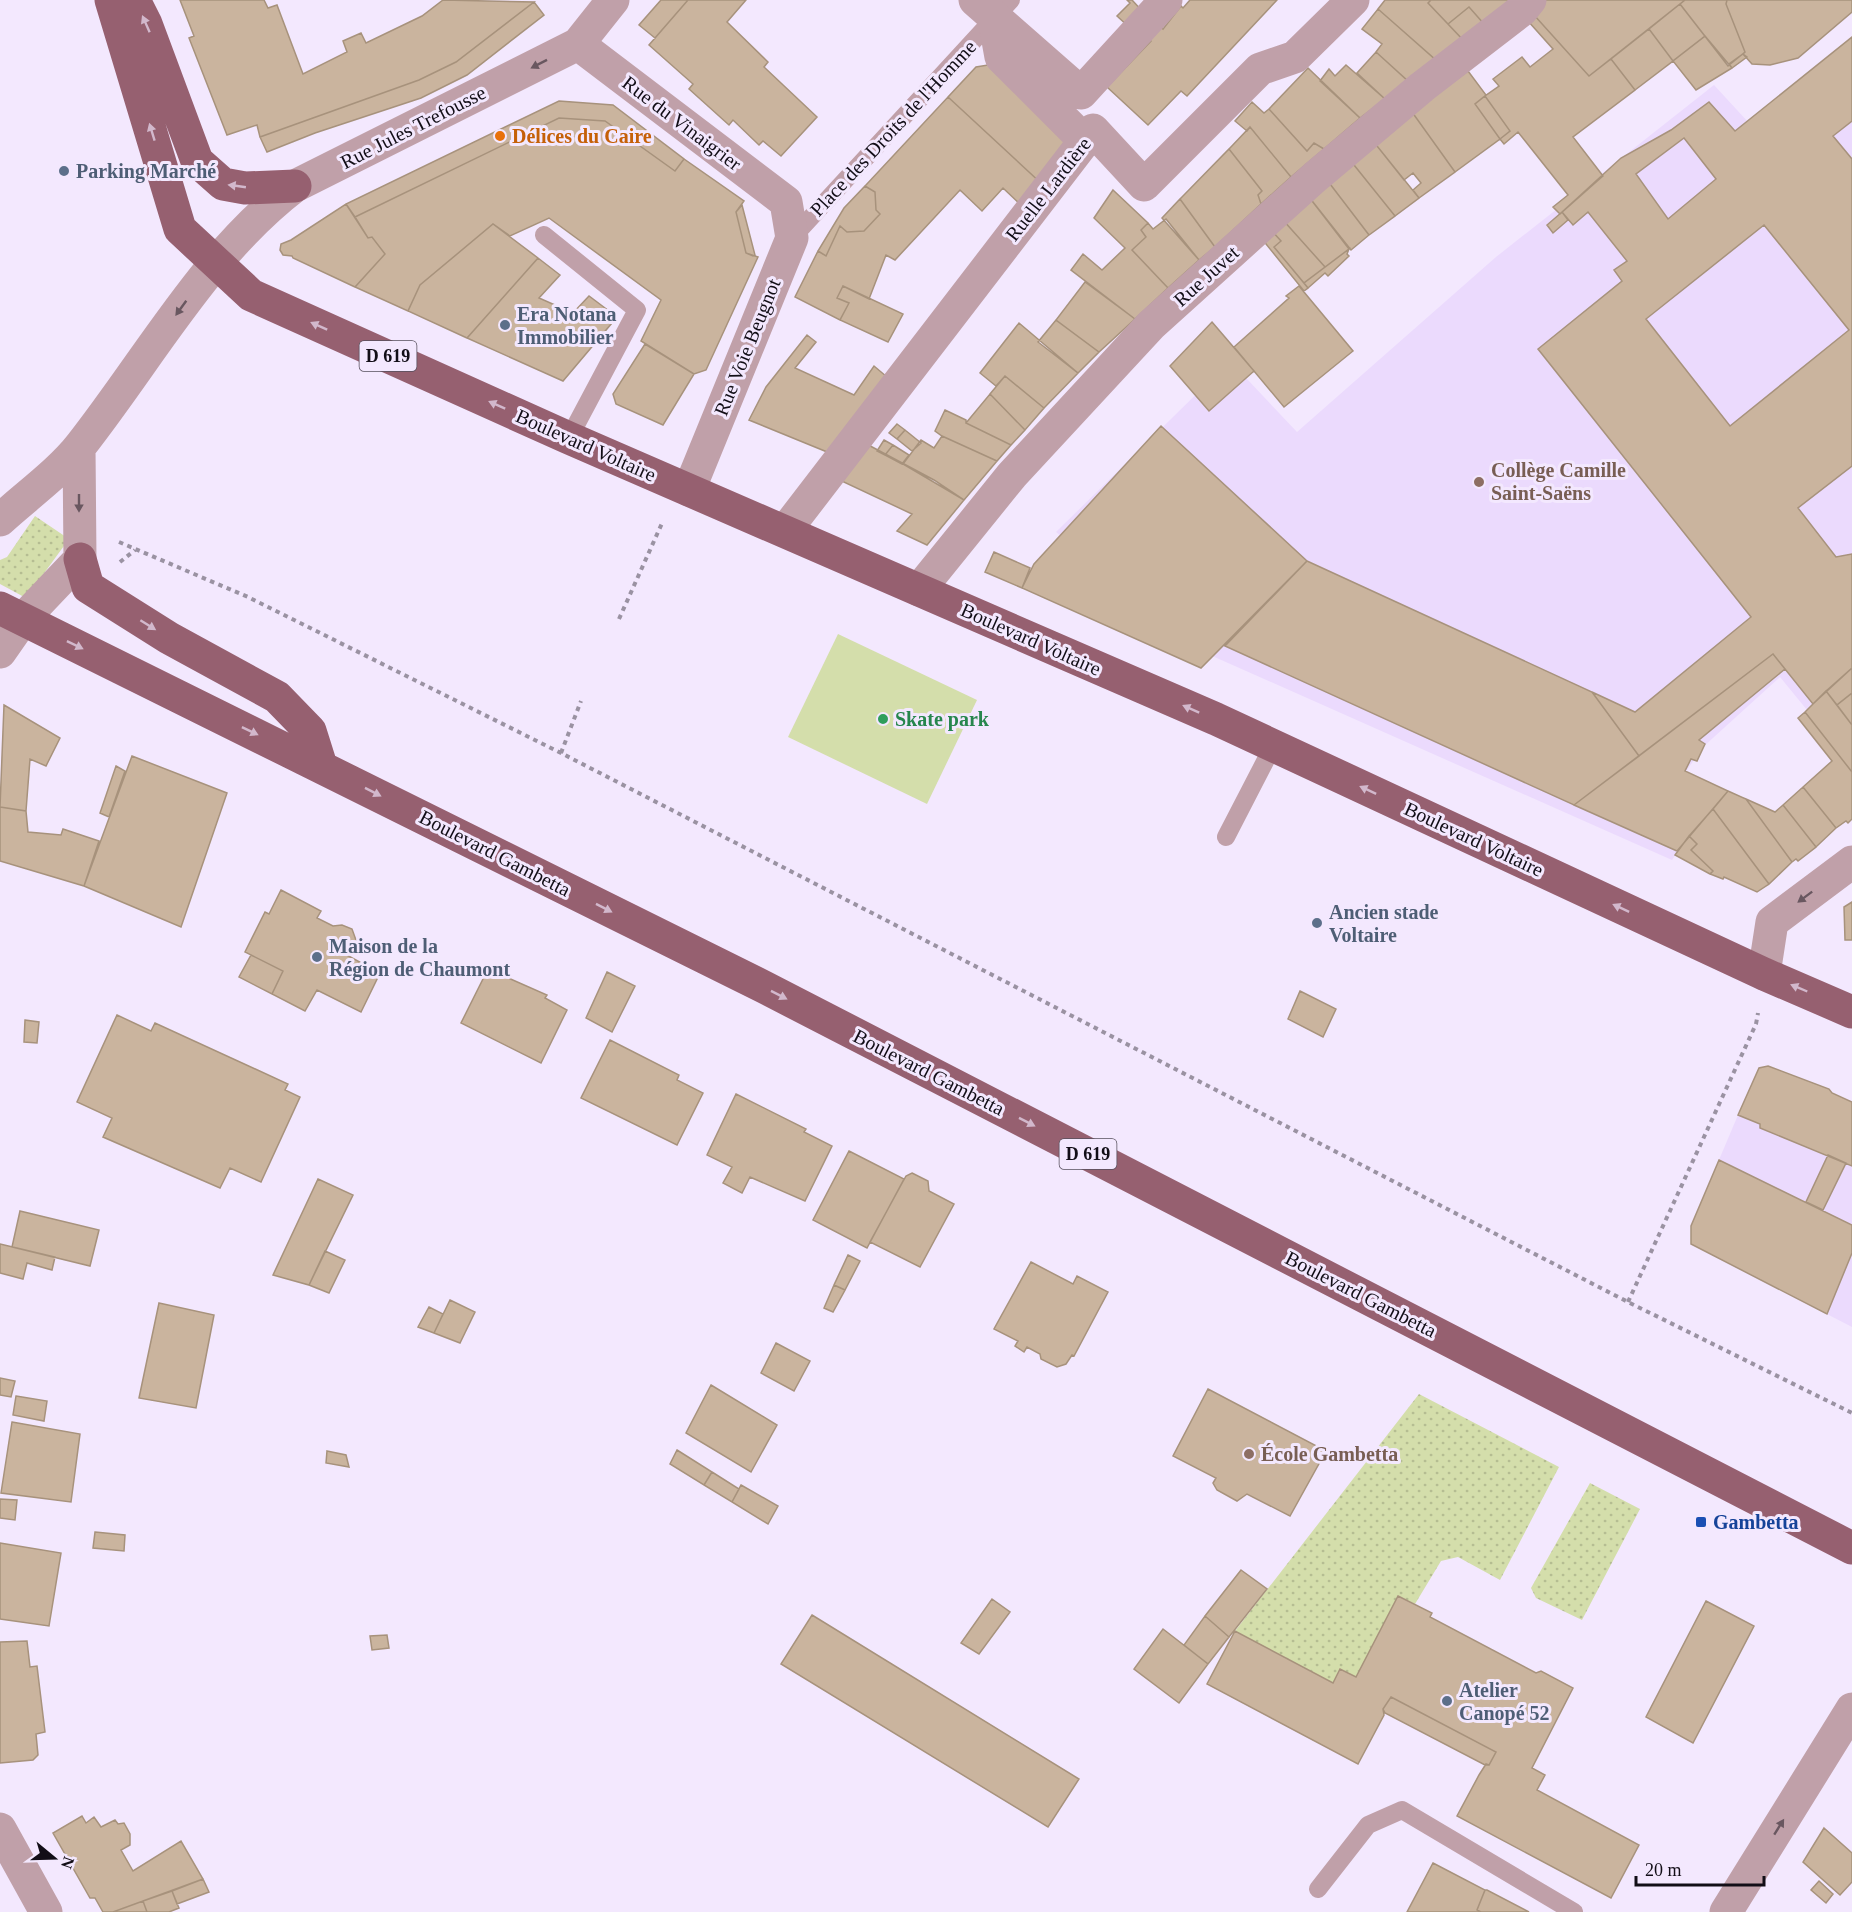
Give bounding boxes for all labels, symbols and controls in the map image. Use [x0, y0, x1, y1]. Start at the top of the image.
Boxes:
one-way arrow [140, 15, 150, 33]
street label: Place des Droits de l'Homme [806, 35, 980, 221]
one-way arrow [530, 59, 547, 68]
street label: Rue du Vinaigrier [618, 71, 746, 176]
street label: Rue Jules Trefousse [337, 81, 489, 173]
one-way arrow [147, 123, 156, 141]
place label: Délices du Caire [512, 125, 652, 147]
marker: Délices du Caire [493, 129, 507, 143]
street label: Ruelle Lardière [1001, 133, 1095, 245]
place label: Parking Marché [76, 160, 216, 183]
marker: Parking Marché [57, 164, 71, 178]
one-way arrow [227, 182, 246, 191]
street label: Rue Juvet [1169, 241, 1243, 311]
street label: Rue Voie Beugnot [709, 275, 786, 419]
one-way arrow [175, 300, 187, 316]
place label: Era Notana Immobilier [517, 303, 616, 348]
marker: Era Notana Immobilier [498, 318, 512, 332]
one-way arrow [310, 320, 328, 330]
road number: D 619 [360, 341, 416, 371]
one-way arrow [488, 400, 506, 410]
street label: Boulevard Voltaire [513, 404, 660, 486]
place label: Collège Camille Saint-Saëns [1491, 459, 1626, 504]
marker: Collège Camille Saint-Saëns [1472, 475, 1486, 489]
one-way arrow [74, 494, 84, 513]
street label: Boulevard Voltaire [958, 598, 1105, 680]
one-way arrow [140, 620, 156, 631]
one-way arrow [67, 641, 84, 650]
one-way arrow [1182, 703, 1200, 713]
place label: Skate park [895, 708, 990, 731]
marker: Skate park [876, 712, 890, 726]
one-way arrow [242, 727, 259, 736]
one-way arrow [1360, 785, 1377, 794]
one-way arrow [365, 788, 382, 797]
street label: Boulevard Voltaire [1401, 797, 1547, 881]
street label: Boulevard Gambetta [416, 806, 574, 901]
one-way arrow [1798, 890, 1813, 902]
place label: Ancien stade Voltaire [1329, 901, 1439, 946]
one-way arrow [596, 903, 613, 912]
one-way arrow [1613, 903, 1630, 912]
marker: Ancien stade Voltaire [1310, 916, 1324, 930]
place label: Maison de la Région de Chaumont [329, 935, 510, 981]
marker: Maison de la Région de Chaumont [310, 950, 324, 964]
one-way arrow [1789, 983, 1807, 993]
one-way arrow [770, 990, 787, 1000]
street label: Boulevard Gambetta [850, 1025, 1008, 1120]
one-way arrow [1019, 1117, 1036, 1127]
road number: D 619 [1060, 1139, 1116, 1169]
street label: Boulevard Gambetta [1282, 1247, 1440, 1342]
place label: École Gambetta [1261, 1443, 1398, 1465]
marker: École Gambetta [1242, 1447, 1256, 1461]
place label: Gambetta [1713, 1511, 1799, 1533]
marker: Gambetta [1694, 1515, 1708, 1529]
place label: Atelier Canopé 52 [1459, 1679, 1550, 1725]
marker: Atelier Canopé 52 [1440, 1694, 1454, 1708]
one-way arrow [1774, 1818, 1785, 1835]
north arrow [24, 1828, 84, 1888]
scale bar [1636, 1849, 1764, 1887]
text: N [58, 1854, 78, 1871]
text: 20 m [1645, 1860, 1682, 1880]

